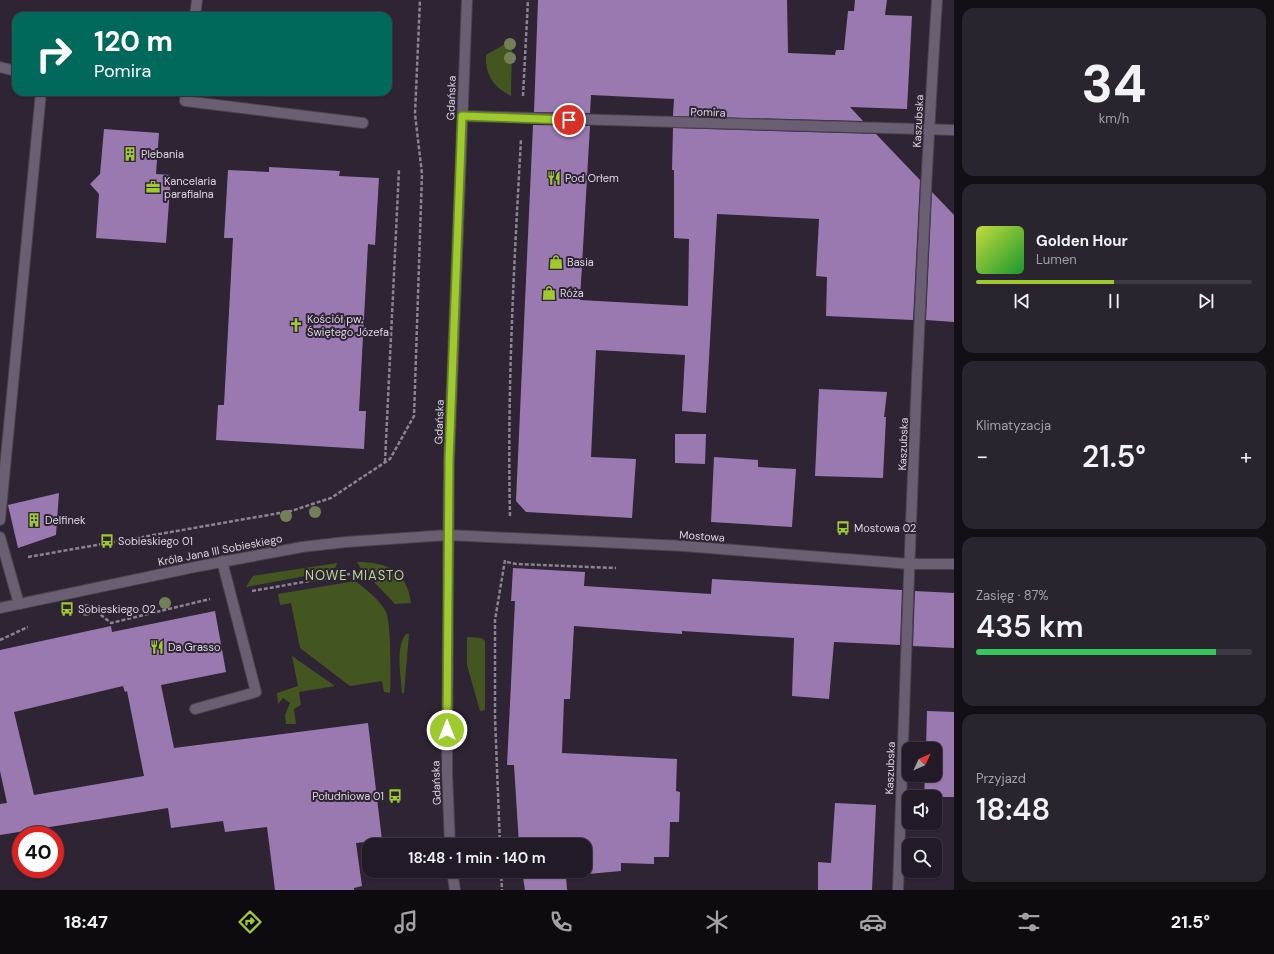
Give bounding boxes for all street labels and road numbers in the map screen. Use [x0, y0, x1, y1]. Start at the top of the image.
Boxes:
street label: Gdańska [443, 75, 459, 121]
street label: Kaszubska [910, 94, 926, 148]
street label: Pomira [690, 104, 726, 120]
street label: Gdańska [431, 399, 447, 445]
street label: Kaszubska [895, 417, 911, 471]
street label: Mostowa [679, 527, 725, 545]
street label: Króla Jana III Sobieskiego [157, 531, 283, 569]
street label: Kaszubska [882, 741, 898, 795]
street label: Gdańska [428, 760, 444, 806]

